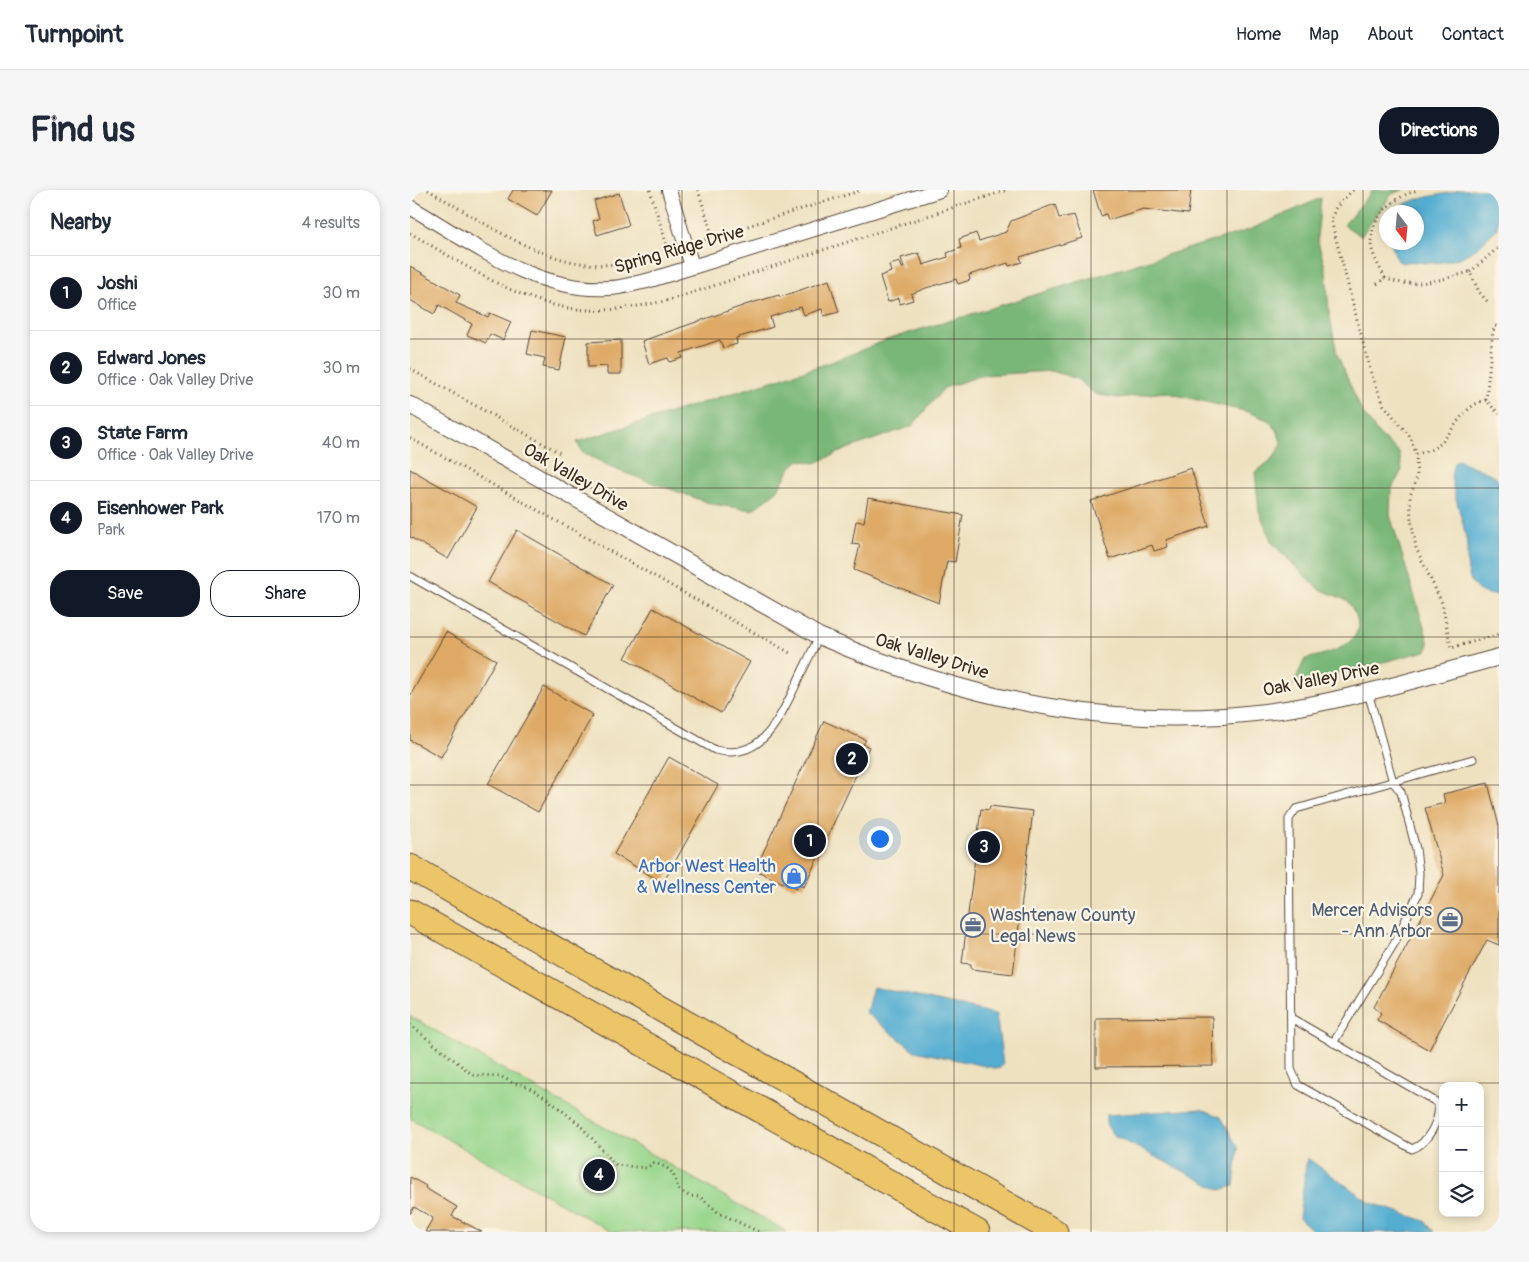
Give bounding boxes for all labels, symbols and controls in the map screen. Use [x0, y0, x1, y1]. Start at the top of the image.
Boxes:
text: Turnpoint [25, 20, 123, 49]
text: Home [1236, 23, 1281, 46]
text: Map [1309, 23, 1339, 46]
text: About [1367, 23, 1413, 46]
text: Contact [1441, 23, 1504, 46]
button: Directions [1379, 107, 1499, 154]
text: Find us [30, 108, 135, 152]
north arrow [1379, 205, 1424, 250]
text: Nearby [50, 209, 111, 236]
text: 4 results [302, 213, 360, 233]
street label: Spring Ridge Drive [611, 220, 747, 279]
text: Joshi [97, 271, 137, 295]
text: 1 [63, 283, 69, 303]
text: 30 m [322, 283, 360, 303]
text: Office [97, 295, 137, 315]
text: Edward Jones [97, 346, 205, 370]
text: 2 [62, 358, 70, 378]
text: 30 m [322, 358, 360, 378]
text: Office · Oak Valley Drive [97, 370, 253, 390]
text: State Farm [97, 421, 188, 445]
text: 3 [62, 433, 70, 453]
text: 40 m [322, 433, 360, 453]
street label: Oak Valley Drive [519, 438, 633, 517]
text: Office · Oak Valley Drive [97, 445, 253, 465]
text: Eisenhower Park [97, 496, 224, 520]
text: 4 [61, 508, 71, 528]
text: 170 m [317, 508, 360, 528]
text: Park [97, 520, 125, 540]
button: Save [50, 570, 200, 617]
button: Share [210, 570, 360, 617]
street label: Oak Valley Drive [872, 628, 992, 685]
street label: Oak Valley Drive [1261, 657, 1381, 702]
pin: 2 [836, 740, 868, 778]
pin: 1 [794, 822, 826, 860]
your location [867, 826, 893, 852]
pin: 3 [968, 828, 1000, 866]
place label: Arbor West Health & Wellness Center [637, 855, 777, 899]
shop icon: Arbor West Health & Wellness Center [781, 863, 807, 889]
place label: Mercer Advisors - Ann Arbor [1311, 899, 1433, 943]
place label: Washtenaw County Legal News [990, 904, 1136, 948]
office icon: Mercer Advisors - Ann Arbor [1437, 907, 1463, 933]
office icon: Washtenaw County Legal News [960, 912, 986, 938]
map controls [1439, 1082, 1484, 1217]
button: + [1439, 1082, 1484, 1127]
button: − [1439, 1127, 1484, 1172]
pin: 4 [583, 1156, 615, 1194]
button: layers [1439, 1172, 1484, 1217]

